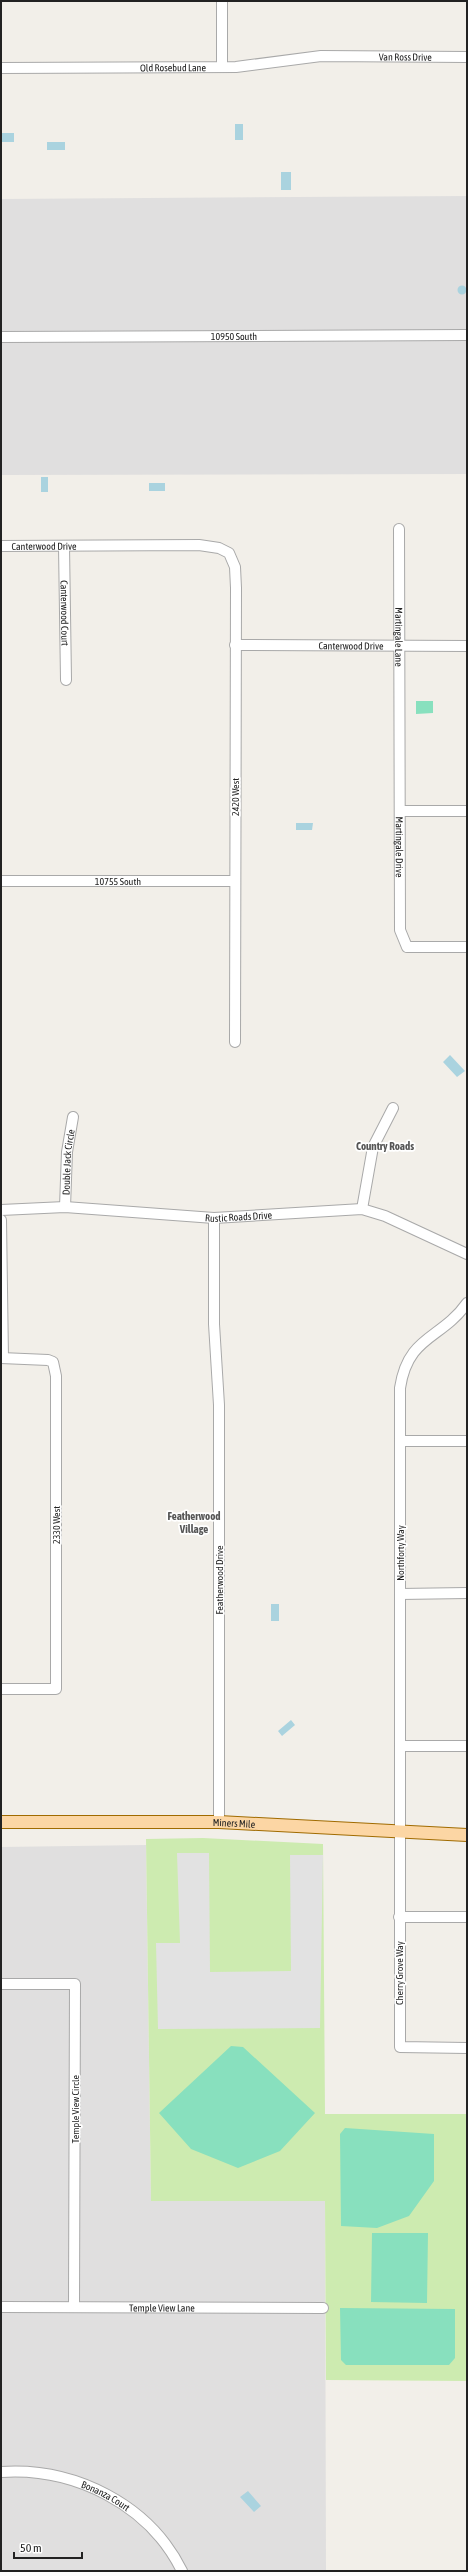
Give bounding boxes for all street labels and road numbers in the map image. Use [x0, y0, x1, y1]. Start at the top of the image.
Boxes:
street label: Van Ross Drive [379, 51, 432, 63]
street label: Old Rosebud Lane [140, 62, 206, 73]
street label: 10950 South [211, 331, 257, 342]
street label: Canterwood Drive [11, 541, 77, 552]
street label: Canterwood Court [59, 580, 70, 646]
street label: Martingale Lane [393, 607, 404, 667]
street label: Canterwood Drive [318, 640, 384, 652]
street label: 2420 West [230, 778, 241, 816]
street label: Martingale Drive [394, 816, 405, 878]
street label: 10755 South [95, 876, 141, 887]
street label: Double Jack Circle [60, 1128, 77, 1195]
street label: Rustic Roads Drive [205, 1209, 273, 1224]
street label: 2330 West [51, 1506, 62, 1544]
street label: Northforty Way [395, 1525, 406, 1581]
street label: Featherwood Drive [214, 1545, 225, 1615]
street label: Miners Mile [213, 1817, 256, 1830]
street label: Cherry Grove Way [394, 1941, 405, 2005]
street label: Temple View Circle [70, 2074, 81, 2143]
street label: Temple View Lane [129, 2302, 195, 2314]
street label: Bonanza Court [80, 2479, 132, 2513]

